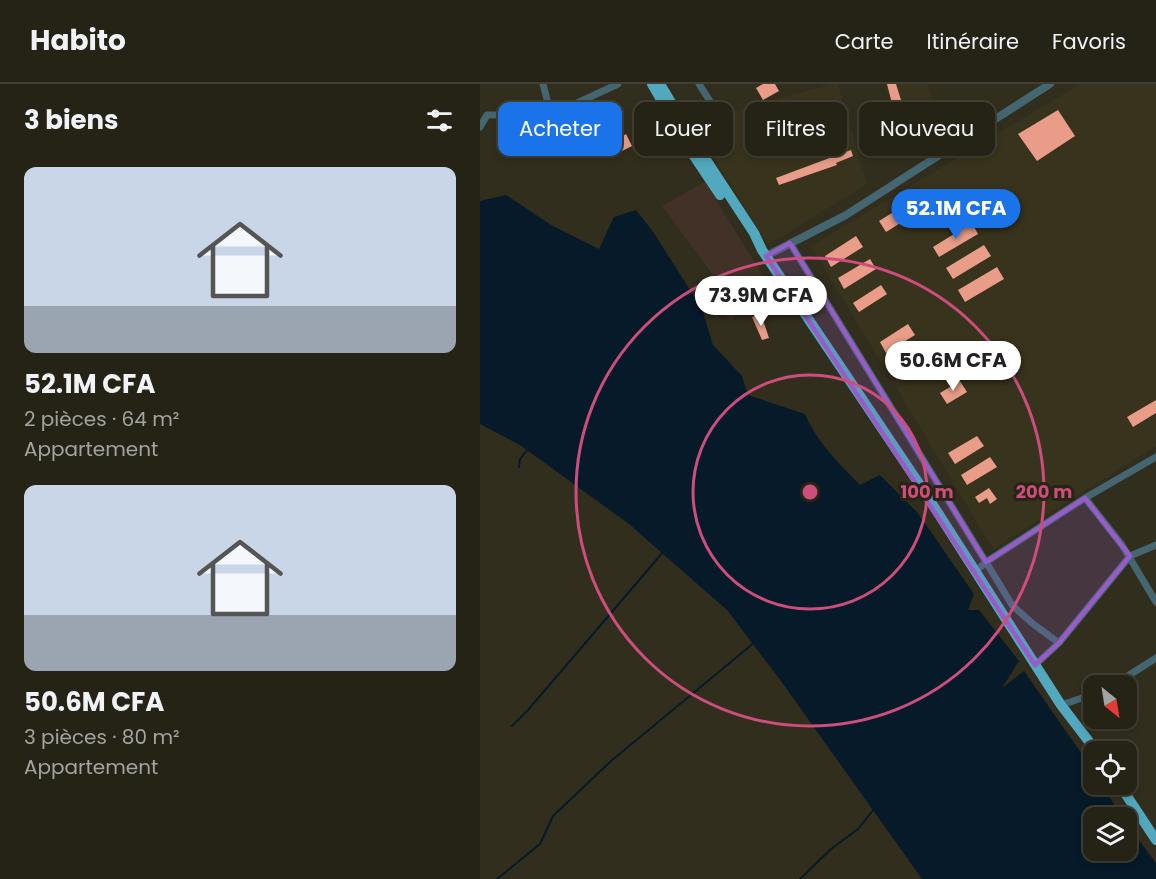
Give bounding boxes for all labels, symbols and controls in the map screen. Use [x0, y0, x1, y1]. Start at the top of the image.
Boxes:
text: Habito [30, 21, 126, 60]
text: Carte [835, 27, 894, 56]
text: Itinéraire [927, 27, 1019, 56]
text: Favoris [1052, 27, 1126, 56]
text: 3 biens [24, 102, 119, 138]
chip: Acheter [498, 102, 622, 156]
chip: Louer [634, 102, 733, 156]
chip: Filtres [745, 102, 847, 156]
chip: Nouveau [859, 102, 995, 156]
icon: filters [423, 104, 456, 137]
pin: 52.1M CFA [887, 189, 1025, 240]
text: 52.1M CFA [905, 194, 1007, 222]
icon: home [186, 206, 294, 314]
pin: 73.9M CFA [692, 276, 830, 327]
text: 73.9M CFA [709, 281, 813, 309]
pin: 50.6M CFA [884, 341, 1022, 392]
text: 50.6M CFA [899, 346, 1007, 374]
text: 52.1M CFA [24, 366, 155, 402]
text: 2 pièces · 64 m² [24, 405, 179, 433]
text: Appartement [24, 435, 158, 463]
text: 100 m [900, 479, 954, 504]
text: 200 m [1016, 479, 1072, 504]
centre of rings [800, 482, 820, 502]
icon: home [186, 524, 294, 632]
north arrow [1083, 675, 1137, 729]
map controls [1083, 675, 1137, 861]
text: 50.6M CFA [24, 684, 164, 720]
text: 3 pièces · 80 m² [24, 723, 180, 751]
button: locate [1083, 741, 1137, 795]
text: Appartement [24, 753, 158, 781]
button: layers [1083, 807, 1137, 861]

